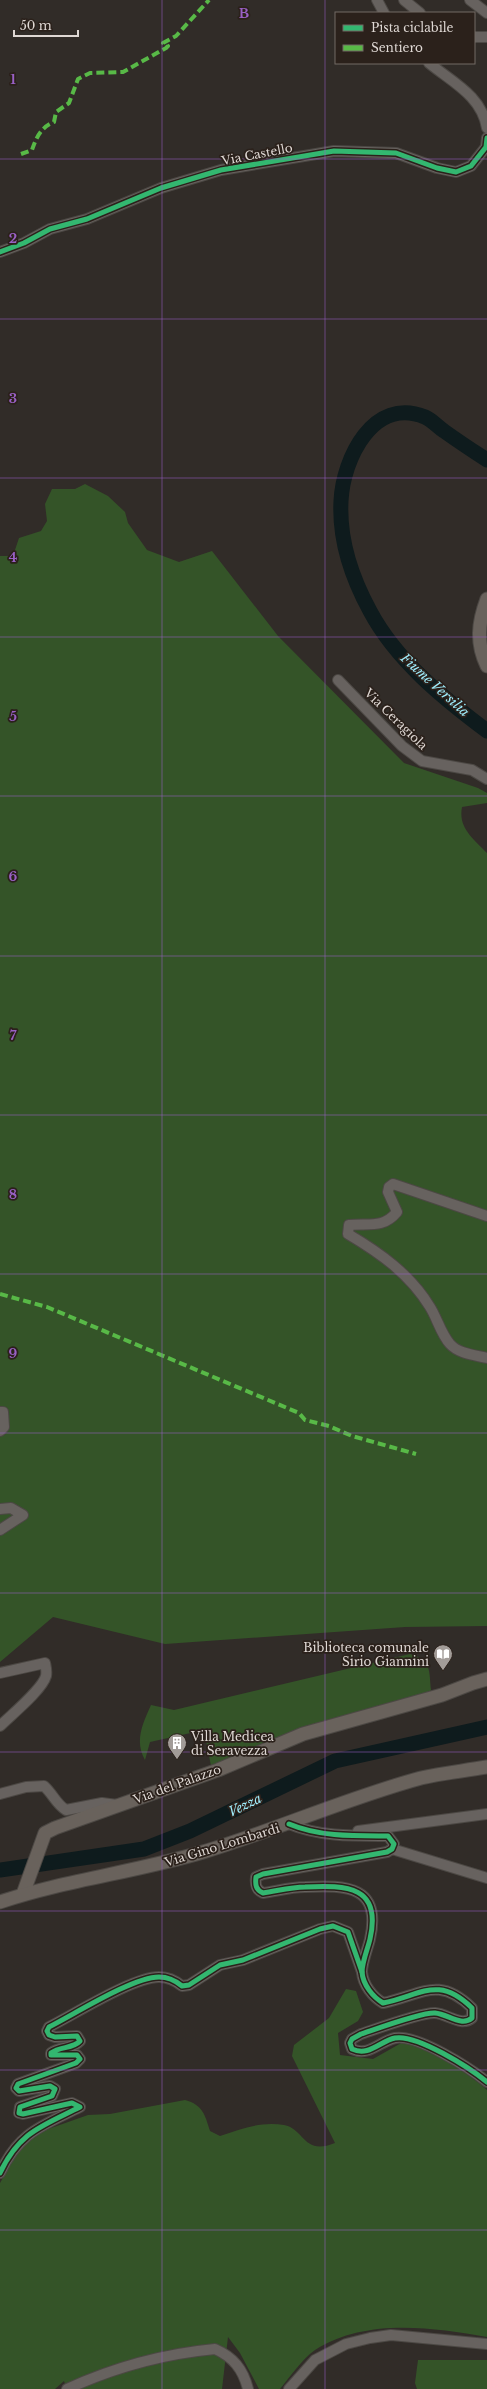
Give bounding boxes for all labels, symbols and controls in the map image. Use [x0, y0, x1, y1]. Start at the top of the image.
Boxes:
text: B [239, 5, 249, 22]
scale bar [14, 12, 78, 38]
legend [335, 12, 475, 64]
text: 50 m [20, 18, 52, 33]
text: Pista ciclabile [371, 20, 454, 35]
text: Sentiero [371, 40, 423, 55]
text: 1 [10, 71, 16, 88]
street label: Via Castello [219, 140, 294, 168]
text: 2 [9, 230, 17, 247]
text: 3 [9, 390, 17, 407]
text: 4 [9, 549, 18, 566]
water label: Fiume Versilia [396, 649, 473, 720]
street label: Via Ceragiola [361, 684, 431, 753]
text: 5 [9, 708, 17, 725]
text: 6 [9, 868, 18, 885]
text: 7 [10, 1027, 17, 1044]
text: 8 [9, 1186, 17, 1203]
text: 9 [9, 1345, 18, 1362]
place label: Biblioteca comunale Sirio Giannini [303, 1640, 429, 1669]
library icon: Biblioteca comunale Sirio Giannini [432, 1643, 454, 1671]
place label: Villa Medicea di Seravezza [190, 1729, 274, 1758]
building icon: Villa Medicea di Seravezza [166, 1732, 188, 1760]
street label: Via del Palazzo [130, 1761, 223, 1807]
water label: Vezza [226, 1790, 264, 1820]
street label: Via Gino Lombardi [162, 1820, 281, 1870]

